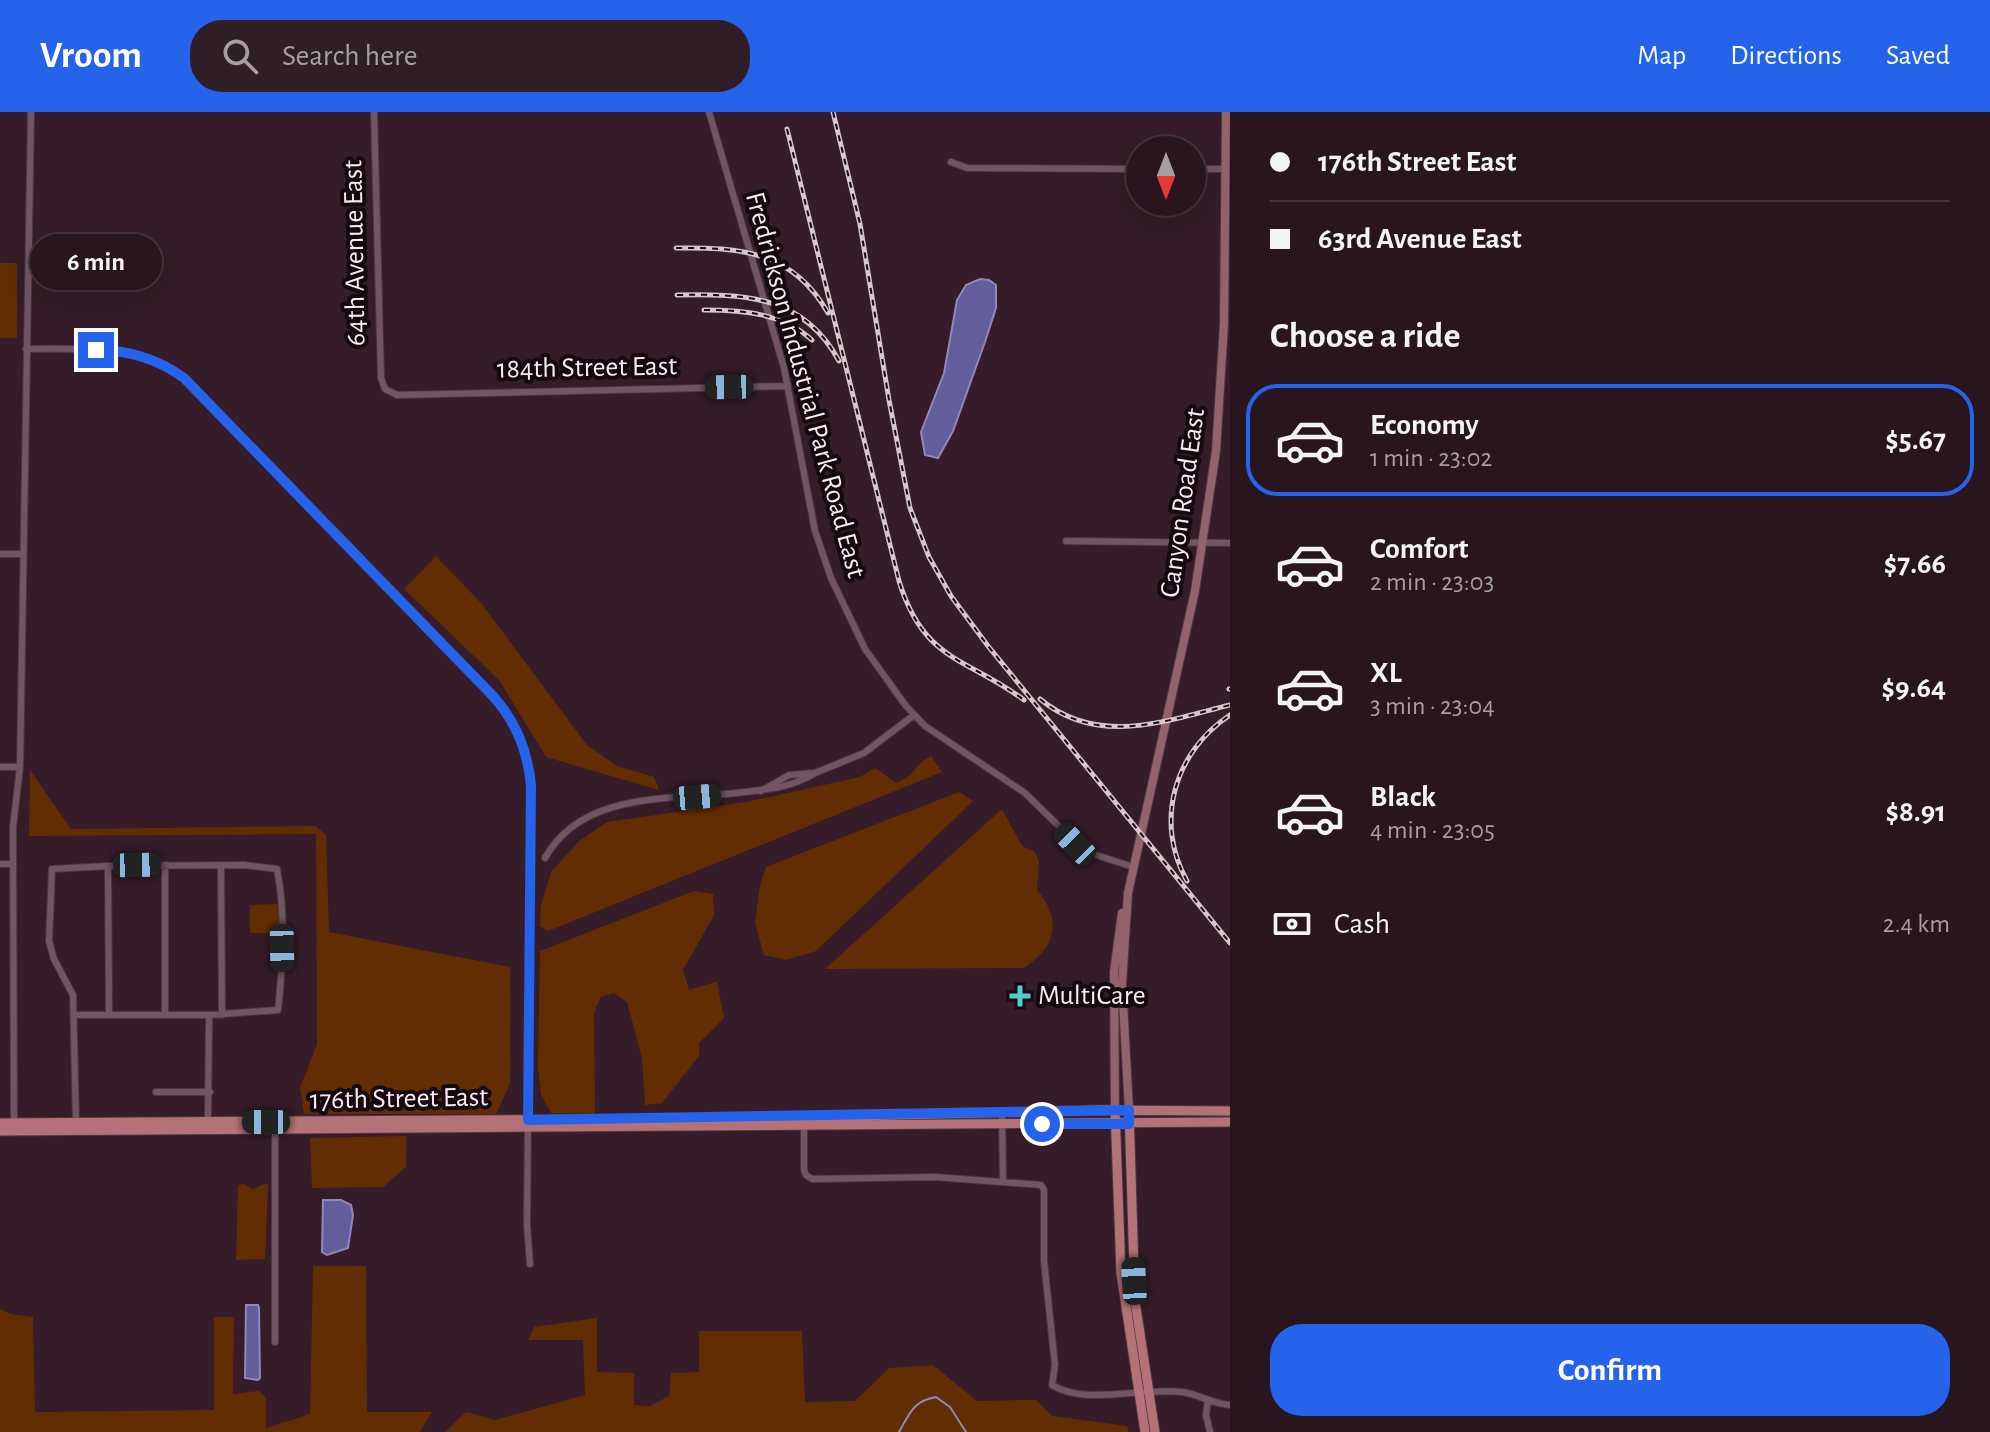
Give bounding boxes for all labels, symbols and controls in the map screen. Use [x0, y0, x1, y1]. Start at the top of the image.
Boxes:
search box [190, 20, 750, 92]
icon: search [218, 34, 262, 78]
text: Vroom [40, 37, 142, 75]
text: Search here [282, 41, 418, 71]
text: Map [1637, 42, 1686, 70]
text: Directions [1730, 42, 1842, 70]
text: Saved [1886, 42, 1950, 70]
north arrow [1126, 136, 1206, 216]
map controls [1126, 136, 1206, 216]
text: 176th Street East [1318, 147, 1516, 177]
street label: 64th Avenue East [339, 160, 371, 346]
street label: Fredrickson Industrial Park Road East [740, 189, 870, 581]
text: 63rd Avenue East [1318, 224, 1522, 254]
callout: 6 min [30, 234, 162, 290]
text: 6 min [67, 249, 125, 275]
text: Choose a ride [1270, 318, 1460, 354]
route end [78, 332, 114, 368]
street label: 184th Street East [497, 352, 677, 384]
car [705, 375, 753, 399]
icon: car [1274, 404, 1346, 476]
street label: Canyon Road East [1156, 407, 1210, 599]
text: Economy [1370, 410, 1479, 440]
text: $5.67 [1885, 425, 1946, 455]
text: 1 min · 23:02 [1370, 445, 1492, 471]
icon: car [1274, 528, 1346, 600]
text: Comfort [1370, 534, 1469, 564]
text: $7.66 [1884, 549, 1946, 579]
text: 2 min · 23:03 [1370, 569, 1494, 595]
icon: car [1274, 652, 1346, 724]
text: XL [1370, 658, 1402, 688]
text: $9.64 [1882, 673, 1946, 703]
text: 3 min · 23:04 [1370, 693, 1495, 719]
icon: car [1274, 776, 1346, 848]
text: Black [1370, 782, 1436, 812]
car [672, 783, 722, 811]
text: $8.91 [1886, 797, 1946, 827]
text: 4 min · 23:05 [1370, 817, 1495, 843]
car [1050, 818, 1100, 870]
car [113, 853, 161, 877]
icon: cash [1270, 902, 1314, 946]
text: Cash [1334, 909, 1390, 939]
text: 2.4 km [1883, 911, 1950, 937]
car [270, 924, 294, 972]
place label: MultiCare [1038, 982, 1146, 1010]
marker: MultiCare [1009, 985, 1031, 1007]
street label: 176th Street East [310, 1083, 488, 1115]
route start [1024, 1106, 1060, 1142]
car [242, 1110, 290, 1134]
car [1121, 1256, 1147, 1306]
button: Confirm [1270, 1324, 1950, 1416]

